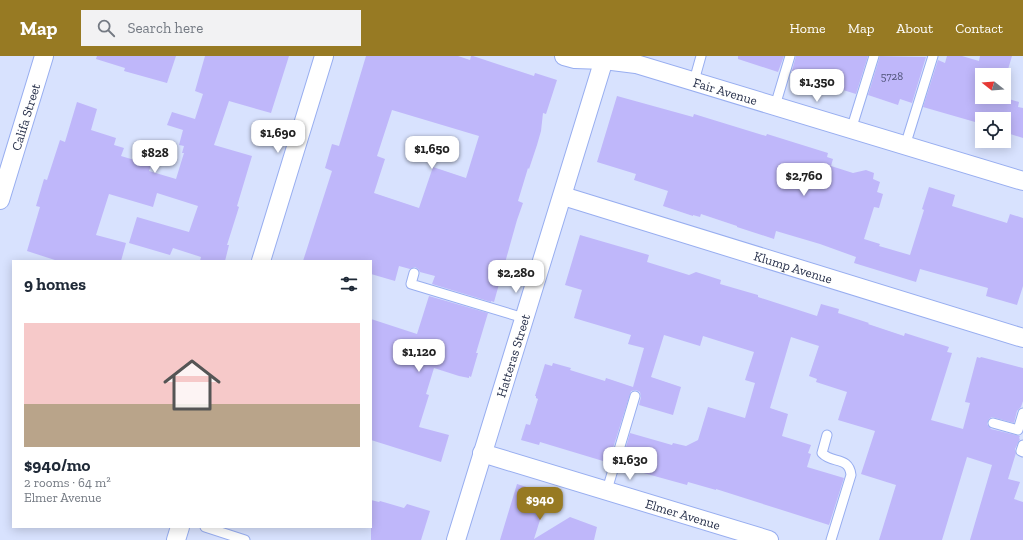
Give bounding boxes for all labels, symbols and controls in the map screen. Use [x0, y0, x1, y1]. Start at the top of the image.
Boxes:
search box [81, 10, 361, 46]
text: Map [20, 17, 57, 40]
icon: search [95, 17, 117, 39]
text: Search here [127, 19, 203, 37]
text: Home [790, 20, 826, 37]
text: Map [848, 20, 874, 37]
text: About [896, 20, 933, 37]
text: Contact [955, 20, 1003, 37]
north arrow [975, 68, 1011, 104]
map controls [975, 68, 1011, 148]
pin: $1,350 [784, 69, 850, 103]
house number: 5728 [881, 70, 903, 83]
text: $1,350 [799, 74, 835, 89]
street label: Fair Avenue [691, 75, 759, 108]
street label: Califa Street [9, 81, 43, 152]
button: locate [975, 112, 1011, 148]
pin: $1,690 [245, 120, 311, 154]
text: $1,690 [260, 125, 296, 140]
pin: $1,650 [399, 136, 465, 170]
pin: $828 [131, 140, 179, 174]
text: $1,650 [414, 141, 450, 156]
text: $828 [141, 145, 169, 160]
pin: $2,760 [771, 163, 837, 197]
text: $2,760 [786, 168, 822, 183]
street label: Klump Avenue [752, 248, 834, 287]
pin: $2,280 [483, 260, 549, 294]
text: $2,280 [497, 265, 535, 280]
icon: filters [338, 273, 360, 295]
text: 9 homes [24, 274, 86, 294]
street label: Hatteras Street [493, 312, 533, 399]
pin: $1,120 [386, 339, 452, 373]
text: $1,120 [402, 344, 436, 359]
icon: home [156, 349, 228, 421]
pin: $1,630 [597, 447, 663, 481]
text: $1,630 [612, 452, 648, 467]
text: $940/mo [24, 455, 90, 475]
text: 2 rooms · 64 m² [24, 475, 111, 490]
pin: $940 [516, 487, 564, 521]
text: Elmer Avenue [24, 490, 101, 505]
text: $940 [526, 492, 554, 507]
street label: Elmer Avenue [644, 496, 722, 533]

